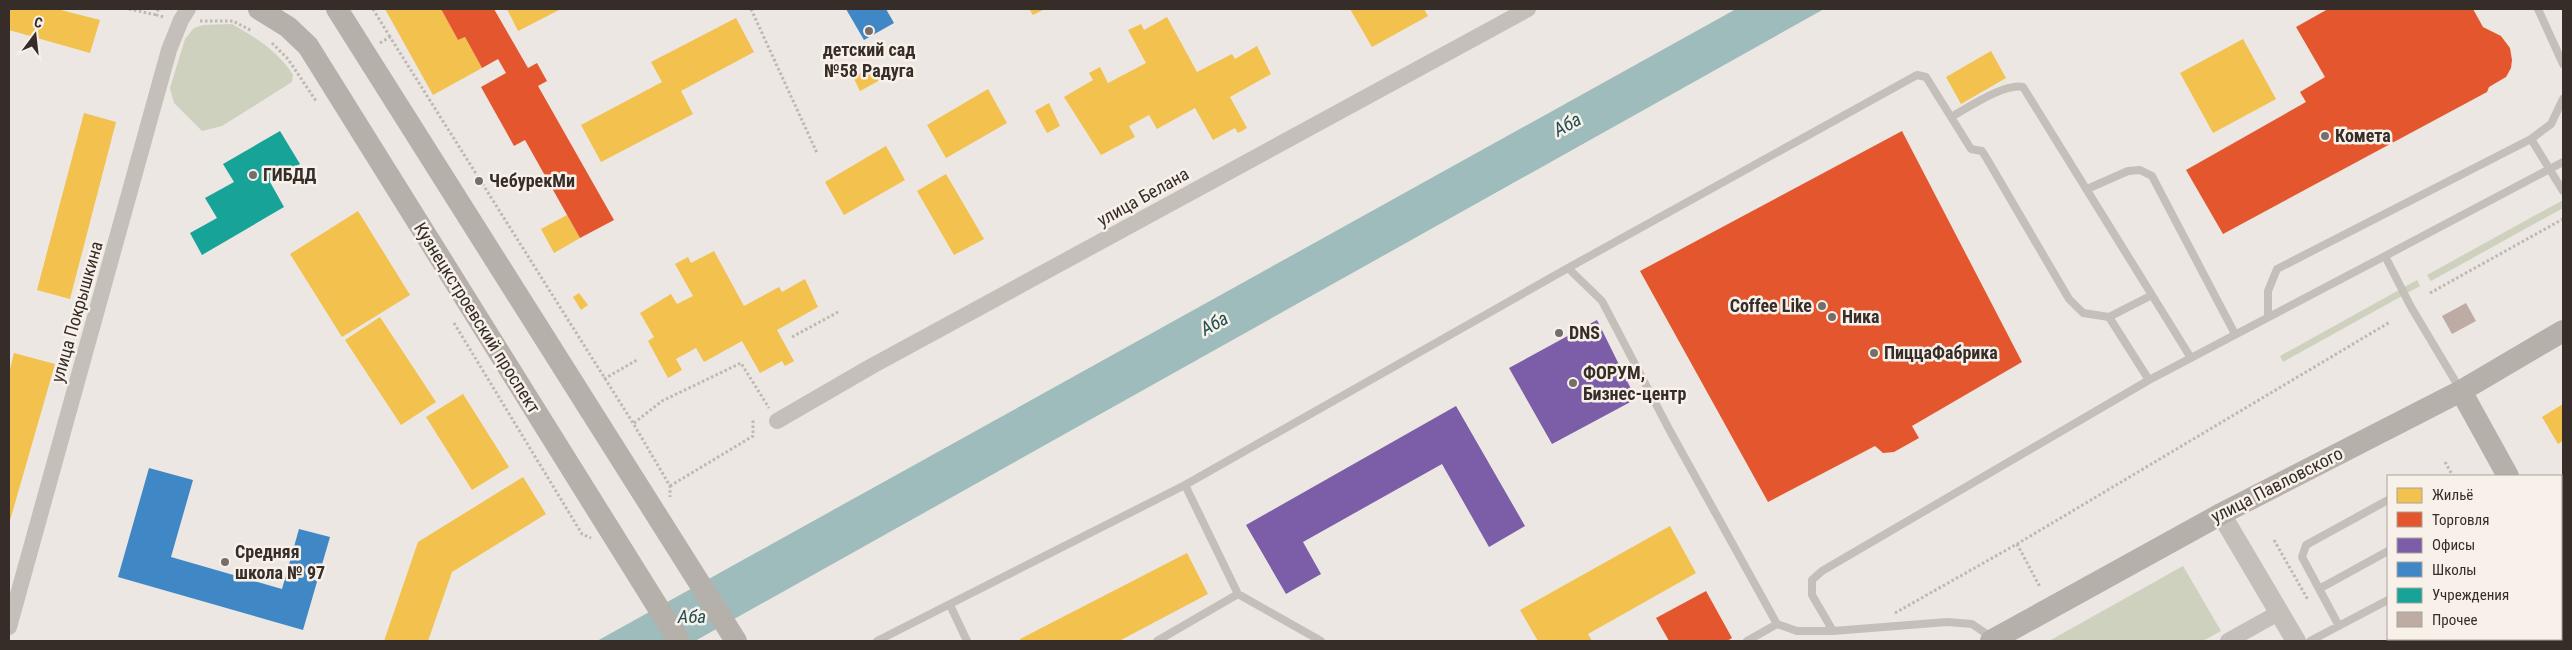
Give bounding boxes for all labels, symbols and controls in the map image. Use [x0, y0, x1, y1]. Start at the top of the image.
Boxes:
north arrow [10, 10, 60, 60]
text: С [32, 14, 44, 31]
marker: детский сад №58 Радуга [863, 25, 875, 37]
place label: детский сад №58 Радуга [823, 39, 915, 81]
water label: Аба [1548, 107, 1585, 142]
place label: Комета [2335, 125, 2391, 146]
marker: Комета [2319, 130, 2331, 142]
street label: улица Белана [1093, 163, 1192, 230]
place label: ГИБДД [263, 164, 317, 185]
marker: ГИБДД [247, 169, 259, 181]
place label: ЧебурекМи [489, 170, 575, 191]
marker: ЧебурекМи [473, 175, 485, 187]
street label: Кузнецкстроевский проспект [410, 218, 545, 417]
street label: улица Покрышкина [46, 239, 107, 385]
place label: Coffee Like [1730, 295, 1812, 316]
marker: Coffee Like [1816, 300, 1828, 312]
water label: Аба [1195, 306, 1232, 341]
place label: Ника [1842, 306, 1880, 327]
marker: Ника [1826, 311, 1838, 323]
place label: DNS [1569, 322, 1600, 343]
marker: DNS [1553, 327, 1565, 339]
place label: ПиццаФабрика [1884, 342, 1998, 363]
marker: ПиццаФабрика [1868, 347, 1880, 359]
place label: ФОРУМ, Бизнес-центр [1583, 362, 1686, 404]
marker: ФОРУМ, Бизнес-центр [1567, 377, 1579, 389]
street label: улица Павловского [2207, 442, 2346, 527]
legend [2387, 475, 2562, 640]
text: Жильё [2432, 486, 2473, 504]
text: Торговля [2432, 511, 2489, 529]
text: Офисы [2432, 536, 2475, 554]
place label: Средняя школа № 97 [235, 541, 325, 583]
marker: Средняя школа № 97 [219, 556, 231, 568]
text: Школы [2432, 561, 2477, 579]
text: Учреждения [2432, 586, 2509, 604]
water label: Аба [677, 605, 706, 628]
text: Прочее [2432, 611, 2478, 629]

